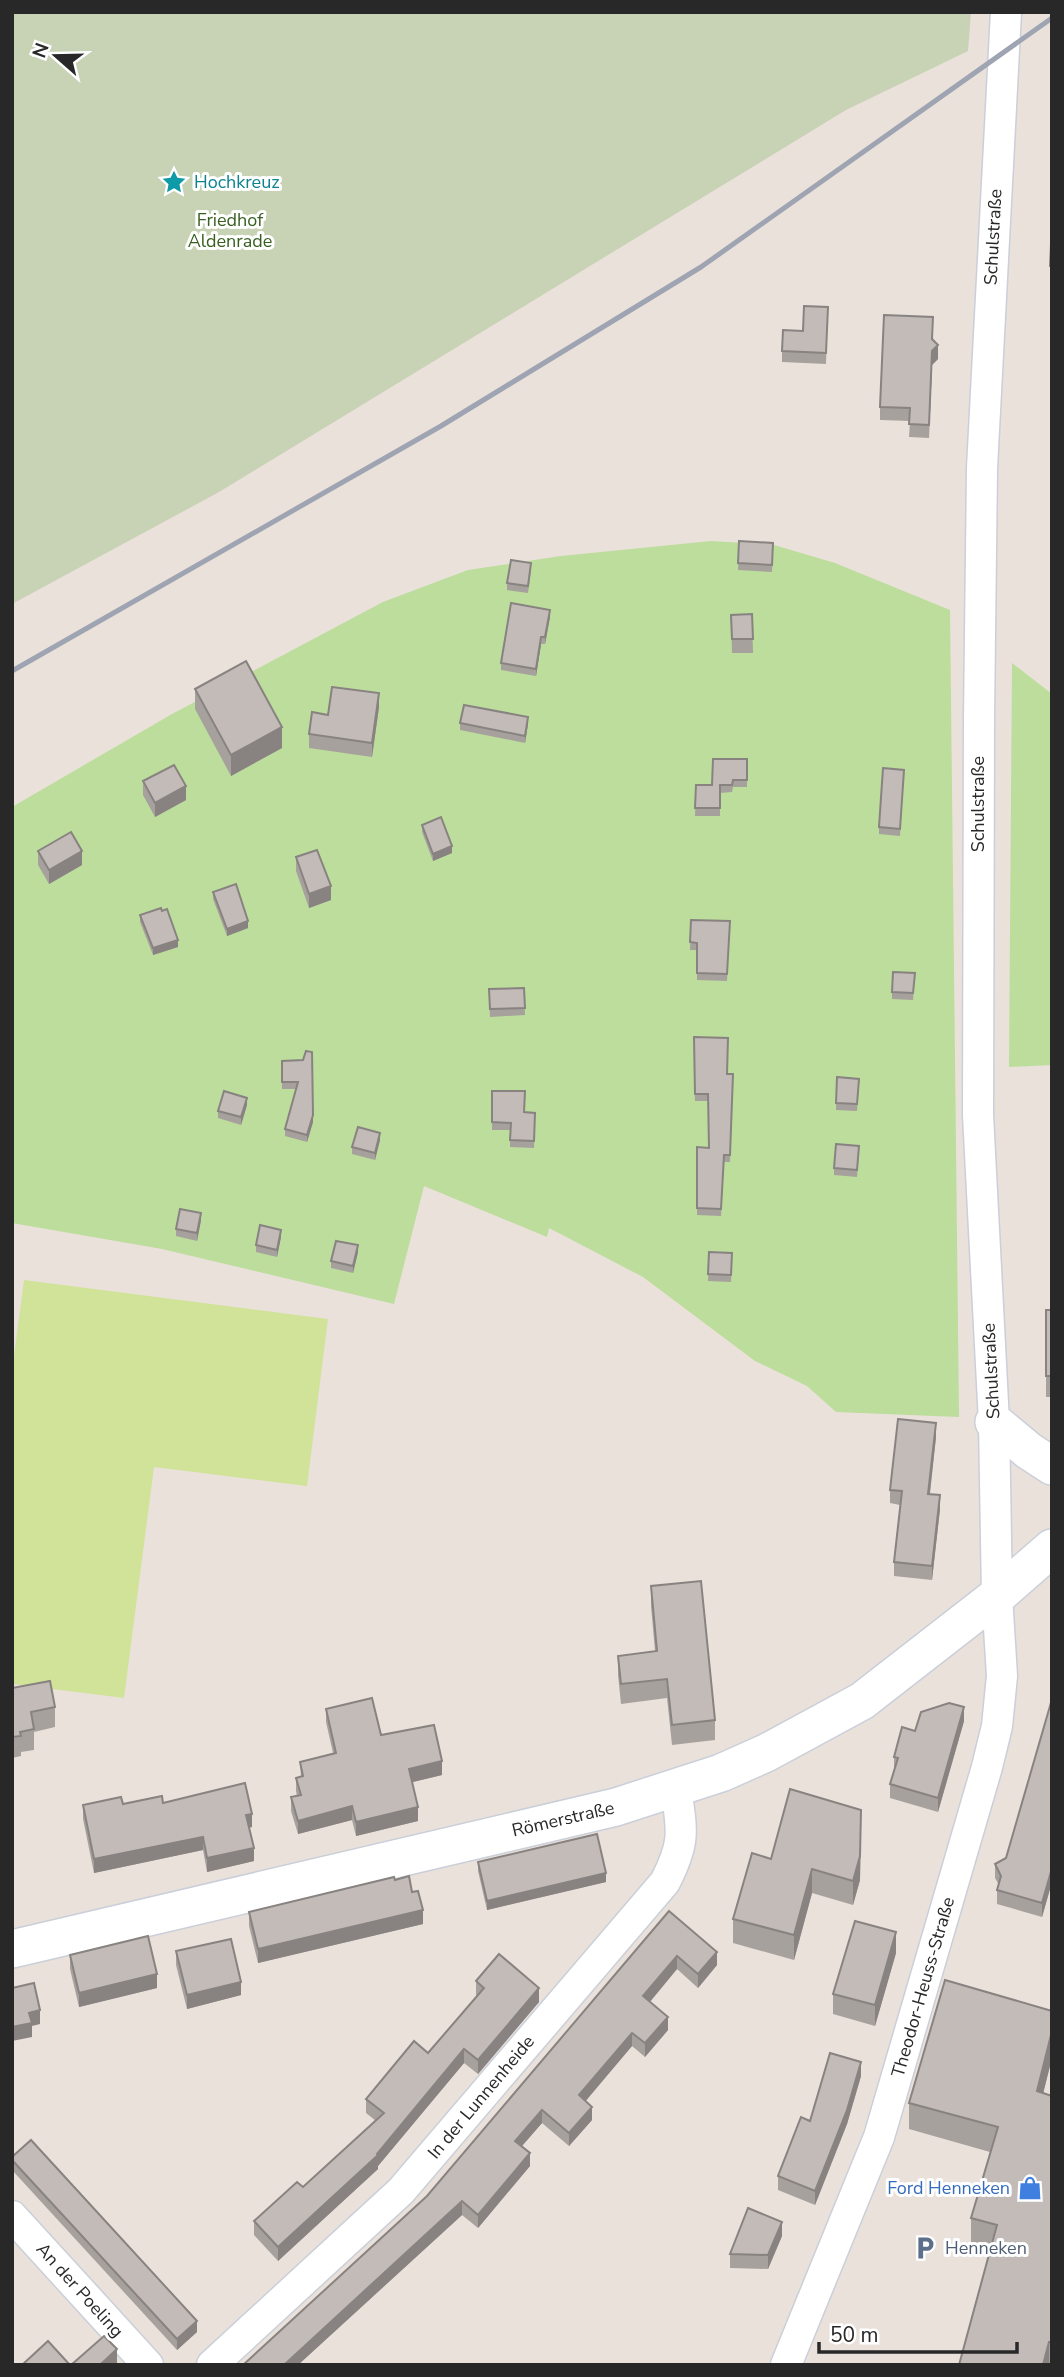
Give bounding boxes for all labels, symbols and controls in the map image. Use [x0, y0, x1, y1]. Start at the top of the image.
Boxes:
north arrow [21, 21, 91, 91]
text: N [26, 39, 56, 62]
place icon: Hochkreuz [160, 168, 188, 196]
place label: Hochkreuz [194, 170, 280, 194]
street label: Schulstraße [978, 188, 1008, 286]
park label: Friedhof Aldenrade [188, 208, 272, 253]
street label: Schulstraße [966, 756, 990, 852]
street label: Schulstraße [976, 1322, 1006, 1420]
street label: Römerstraße [509, 1796, 617, 1842]
street label: Theodor-Heuss-Straße [886, 1894, 960, 2080]
street label: In der Lunnenheide [422, 2030, 540, 2164]
shop icon: Ford Henneken [1016, 2174, 1044, 2202]
place label: Ford Henneken [887, 2176, 1010, 2200]
parking icon: Henneken [911, 2234, 939, 2262]
place label: Henneken [945, 2236, 1027, 2260]
street label: An der Poeling [31, 2237, 129, 2343]
scale bar [819, 2310, 1017, 2354]
text: 50 m [830, 2321, 879, 2349]

